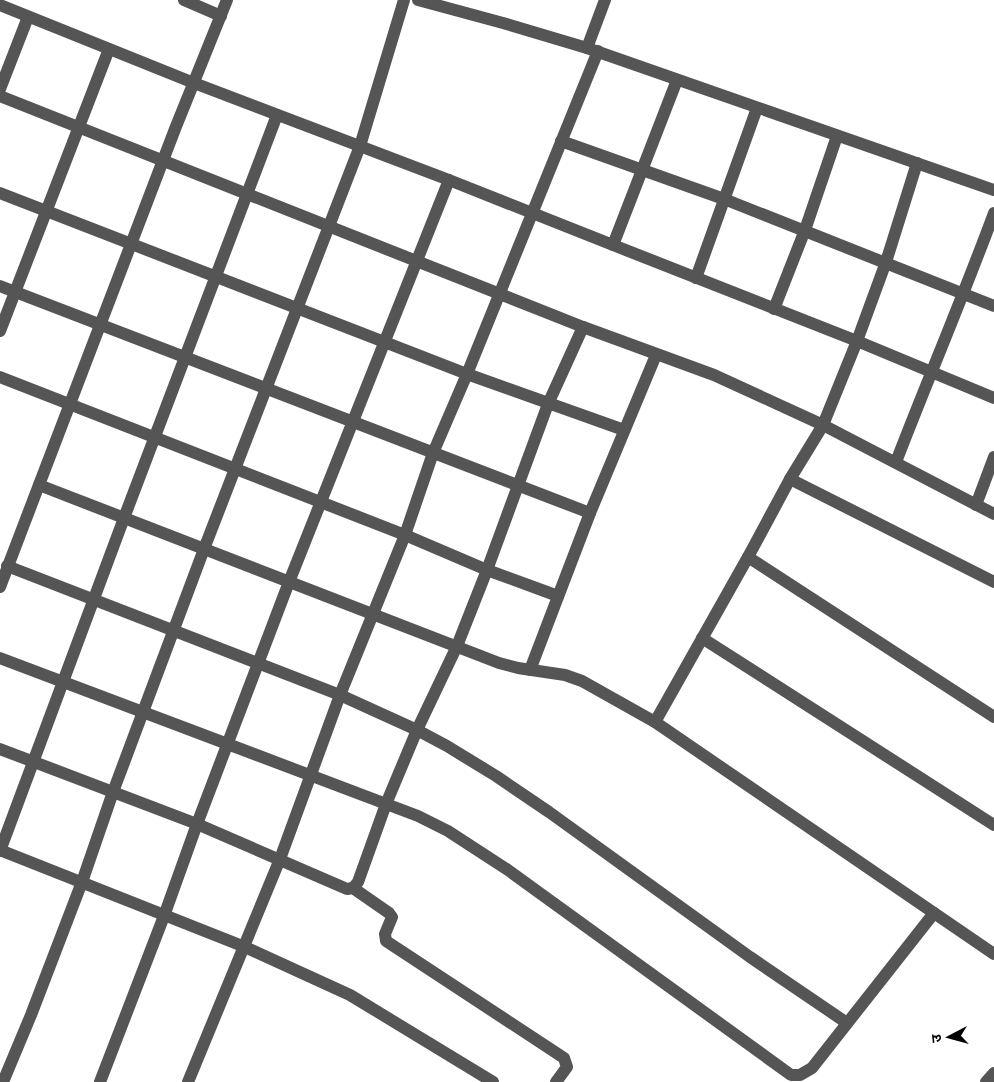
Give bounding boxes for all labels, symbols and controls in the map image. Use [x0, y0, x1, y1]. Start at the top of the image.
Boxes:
north arrow [924, 1012, 974, 1062]
text: उ [928, 1033, 944, 1043]

